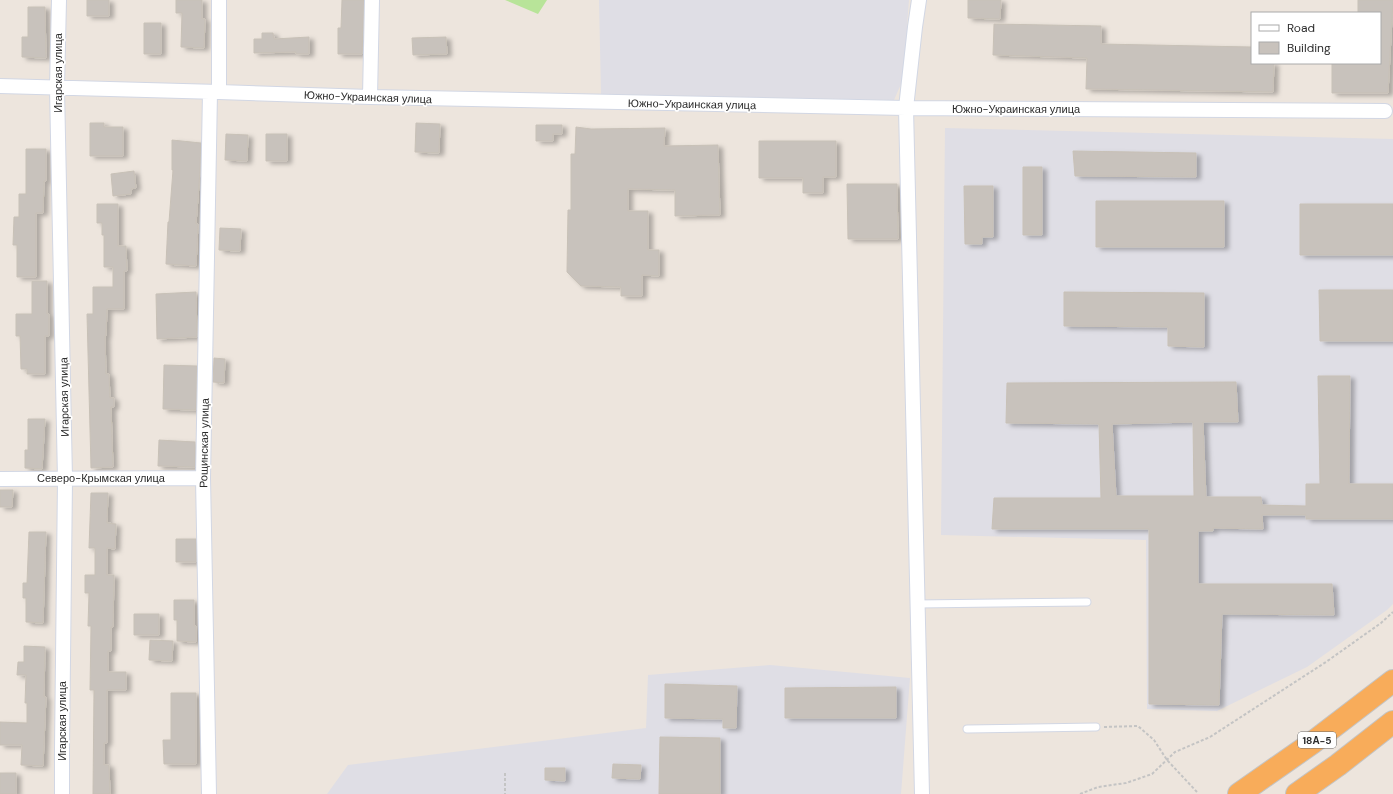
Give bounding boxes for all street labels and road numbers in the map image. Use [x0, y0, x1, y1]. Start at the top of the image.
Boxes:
street label: Игарская улица [51, 32, 65, 113]
street label: Южно-Украинская улица [304, 88, 433, 106]
street label: Южно-Украинская улица [628, 96, 757, 112]
street label: Южно-Украинская улица [952, 102, 1081, 116]
street label: Игарская улица [56, 356, 72, 437]
street label: Рощинская улица [196, 397, 212, 488]
street label: Северо-Крымская улица [37, 471, 166, 485]
street label: Игарская улица [55, 680, 69, 761]
road number: 18А-5 [1298, 732, 1336, 748]

